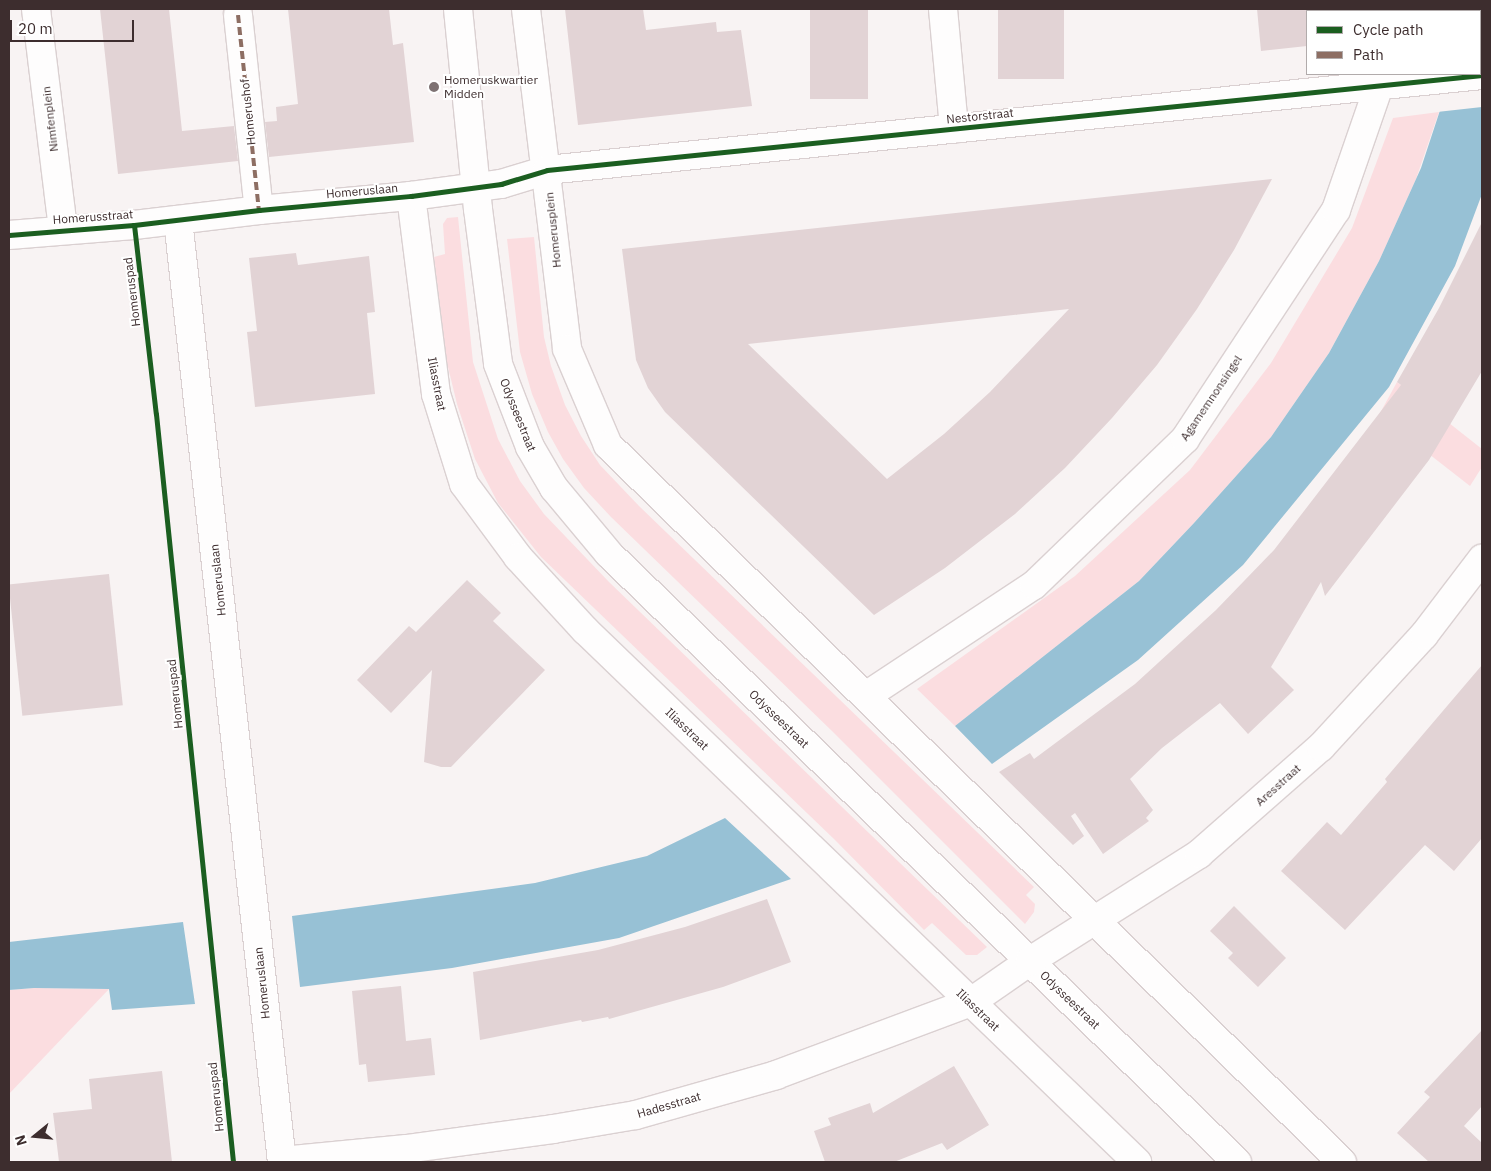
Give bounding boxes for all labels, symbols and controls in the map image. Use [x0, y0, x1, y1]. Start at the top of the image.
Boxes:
scale bar [12, 10, 136, 42]
legend [1306, 10, 1481, 75]
text: 20 m [18, 19, 53, 38]
text: Cycle path [1353, 20, 1424, 39]
text: Path [1353, 45, 1384, 64]
place label: Homeruskwartier Midden [444, 73, 538, 101]
street label: Homerushof [237, 78, 259, 146]
marker: Homeruskwartier Midden [428, 81, 440, 93]
street label: Nimfenplein [39, 85, 61, 153]
street label: Nestorstraat [946, 105, 1014, 127]
street label: Homeruslaan [325, 181, 399, 201]
street label: Homerusplein [542, 191, 564, 269]
street label: Homerusstraat [52, 207, 134, 227]
street label: Homeruspad [121, 257, 143, 327]
street label: Agamemnonsingel [1177, 352, 1245, 444]
street label: Iliasstraat [425, 356, 449, 412]
street label: Odysseestraat [497, 376, 539, 454]
street label: Homeruslaan [207, 543, 229, 617]
street label: Homeruspad [164, 659, 186, 729]
street label: Odysseestraat [746, 687, 812, 751]
street label: Iliasstraat [662, 705, 712, 753]
street label: Aresstraat [1252, 761, 1304, 809]
street label: Homeruslaan [251, 946, 273, 1020]
street label: Odysseestraat [1037, 968, 1103, 1032]
street label: Iliasstraat [953, 986, 1003, 1034]
street label: Homeruspad [205, 1062, 227, 1132]
street label: Hadesstraat [636, 1089, 702, 1121]
north arrow [10, 1111, 60, 1161]
text: N [11, 1133, 31, 1148]

